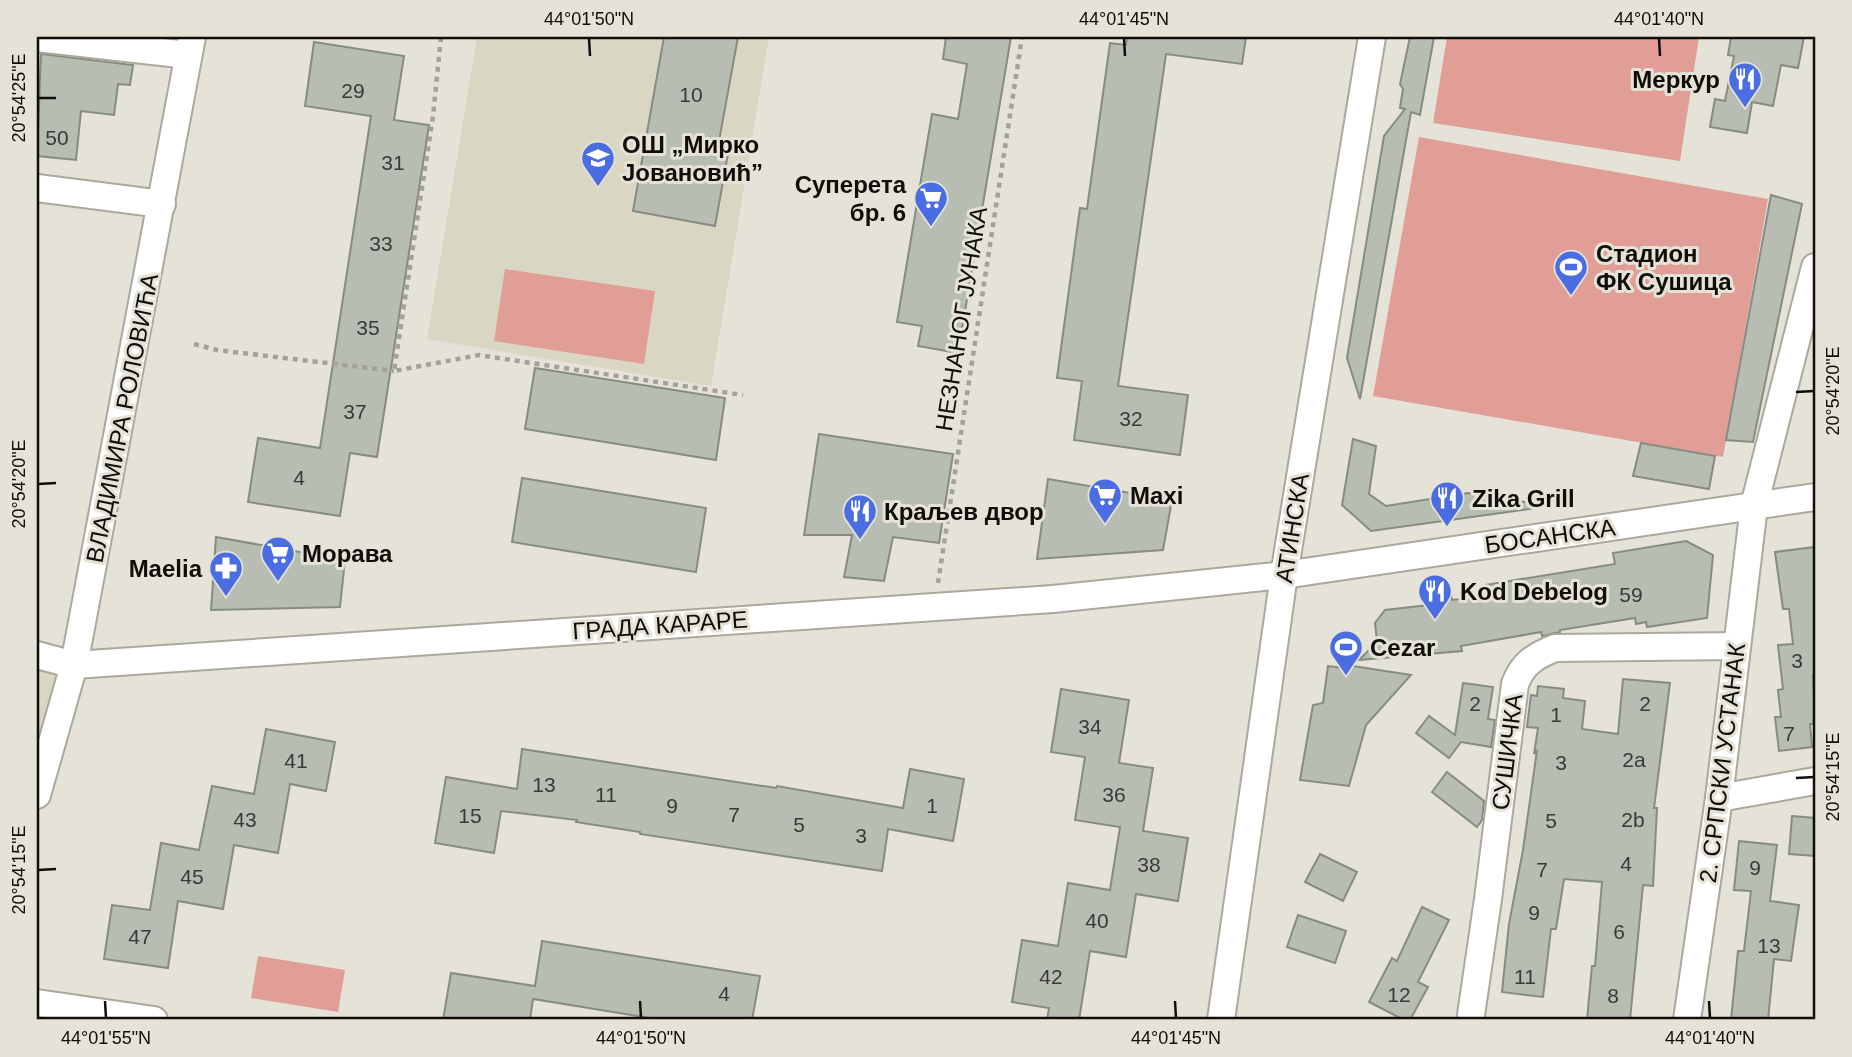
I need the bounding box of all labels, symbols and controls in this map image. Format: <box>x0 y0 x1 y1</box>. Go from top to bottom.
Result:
text: 44°01'50"N <box>544 9 634 29</box>
text: 44°01'45"N <box>1079 9 1169 29</box>
text: 44°01'40"N <box>1614 9 1704 29</box>
text: 20°54'25"E <box>9 53 29 143</box>
restaurant icon: Меркур <box>1726 60 1764 109</box>
place label: Меркур <box>1632 66 1720 93</box>
house number: 29 <box>341 79 365 102</box>
house number: 10 <box>679 83 703 106</box>
house number: 50 <box>45 126 69 149</box>
place label: ОШ „Мирко Јовановић” <box>622 131 763 186</box>
school or university icon: ОШ „Мирко Јовановић” <box>579 139 617 188</box>
house number: 31 <box>381 151 405 174</box>
place label: Суперета бр. 6 <box>795 171 907 226</box>
supermarket icon: Суперета бр. 6 <box>912 179 950 228</box>
street label: НЕЗНАНОГ ЈУНАКА <box>930 205 992 433</box>
house number: 33 <box>369 232 393 255</box>
place label: Стадион ФК Сушица <box>1596 240 1732 295</box>
sports icon: Стадион ФК Сушица <box>1552 248 1590 297</box>
street label: ВЛАДИМИРА РОЛОВИЋА <box>81 271 163 565</box>
house number: 35 <box>356 316 380 339</box>
text: 20°54'20"E <box>1823 346 1843 436</box>
house number: 37 <box>343 400 367 423</box>
house number: 32 <box>1119 407 1143 430</box>
text: 20°54'20"E <box>9 439 29 529</box>
house number: 4 <box>293 466 305 489</box>
street label: АТИНСКА <box>1270 471 1314 585</box>
supermarket icon: Maxi <box>1086 476 1124 525</box>
restaurant icon: Zika Grill <box>1428 479 1466 528</box>
place label: Maxi <box>1130 482 1183 509</box>
place label: Zika Grill <box>1472 485 1575 512</box>
restaurant icon: Краљев двор <box>841 492 879 541</box>
place label: Краљев двор <box>884 498 1044 525</box>
street label: БОСАНСКА <box>1483 513 1617 559</box>
supermarket icon: Морава <box>259 534 297 583</box>
place label: Морава <box>302 540 393 567</box>
pharmacy icon: Maelia <box>207 549 245 598</box>
place label: Maelia <box>129 555 203 582</box>
restaurant icon: Kod Debelog <box>1416 572 1454 621</box>
place label: Kod Debelog <box>1460 578 1608 605</box>
house number: 59 <box>1619 583 1643 606</box>
street label: ГРАДА КАРАРЕ <box>571 605 749 645</box>
sports icon: Cezar <box>1327 628 1365 677</box>
place label: Cezar <box>1370 634 1435 661</box>
street label: 2. СРПСКИ УСТАНАК <box>1694 642 1750 884</box>
house number: 3 <box>1791 649 1803 672</box>
house number: 2 <box>1469 692 1481 715</box>
street label: СУШИЧКА <box>1486 692 1528 812</box>
house number: 2 <box>1639 692 1651 715</box>
house number: 1 <box>1550 703 1562 726</box>
house number: 34 <box>1078 715 1102 738</box>
house number: 7 <box>1783 722 1795 745</box>
text: 20°54'15"E <box>1823 732 1843 822</box>
house number: 2a <box>1622 748 1646 771</box>
house number: 41 <box>284 749 308 772</box>
house number: 3 <box>1555 751 1567 774</box>
house number: 13 <box>532 773 556 796</box>
house number: 11 <box>595 783 617 806</box>
house number: 36 <box>1102 783 1126 806</box>
house number: 9 <box>666 794 678 817</box>
house number: 1 <box>926 794 938 817</box>
house number: 7 <box>728 803 740 826</box>
house number: 15 <box>458 804 482 827</box>
house number: 43 <box>233 808 257 831</box>
house number: 2b <box>1621 808 1645 831</box>
house number: 5 <box>1545 809 1557 832</box>
house number: 5 <box>793 813 805 836</box>
house number: 3 <box>855 824 867 847</box>
text: 20°54'15"E <box>9 825 29 915</box>
house number: 4 <box>1620 852 1632 875</box>
house number: 38 <box>1137 853 1161 876</box>
house number: 9 <box>1749 856 1761 879</box>
house number: 7 <box>1536 858 1548 881</box>
house number: 45 <box>180 865 204 888</box>
house number: 9 <box>1528 901 1540 924</box>
house number: 40 <box>1085 909 1109 932</box>
house number: 6 <box>1613 920 1625 943</box>
house number: 47 <box>128 925 152 948</box>
house number: 13 <box>1757 934 1781 957</box>
house number: 42 <box>1039 965 1063 988</box>
house number: 11 <box>1514 965 1536 988</box>
house number: 4 <box>718 982 730 1005</box>
house number: 12 <box>1387 983 1411 1006</box>
house number: 8 <box>1607 984 1619 1007</box>
text: 44°01'55"N <box>61 1028 151 1048</box>
text: 44°01'50"N <box>596 1028 686 1048</box>
text: 44°01'45"N <box>1131 1028 1221 1048</box>
text: 44°01'40"N <box>1665 1028 1755 1048</box>

